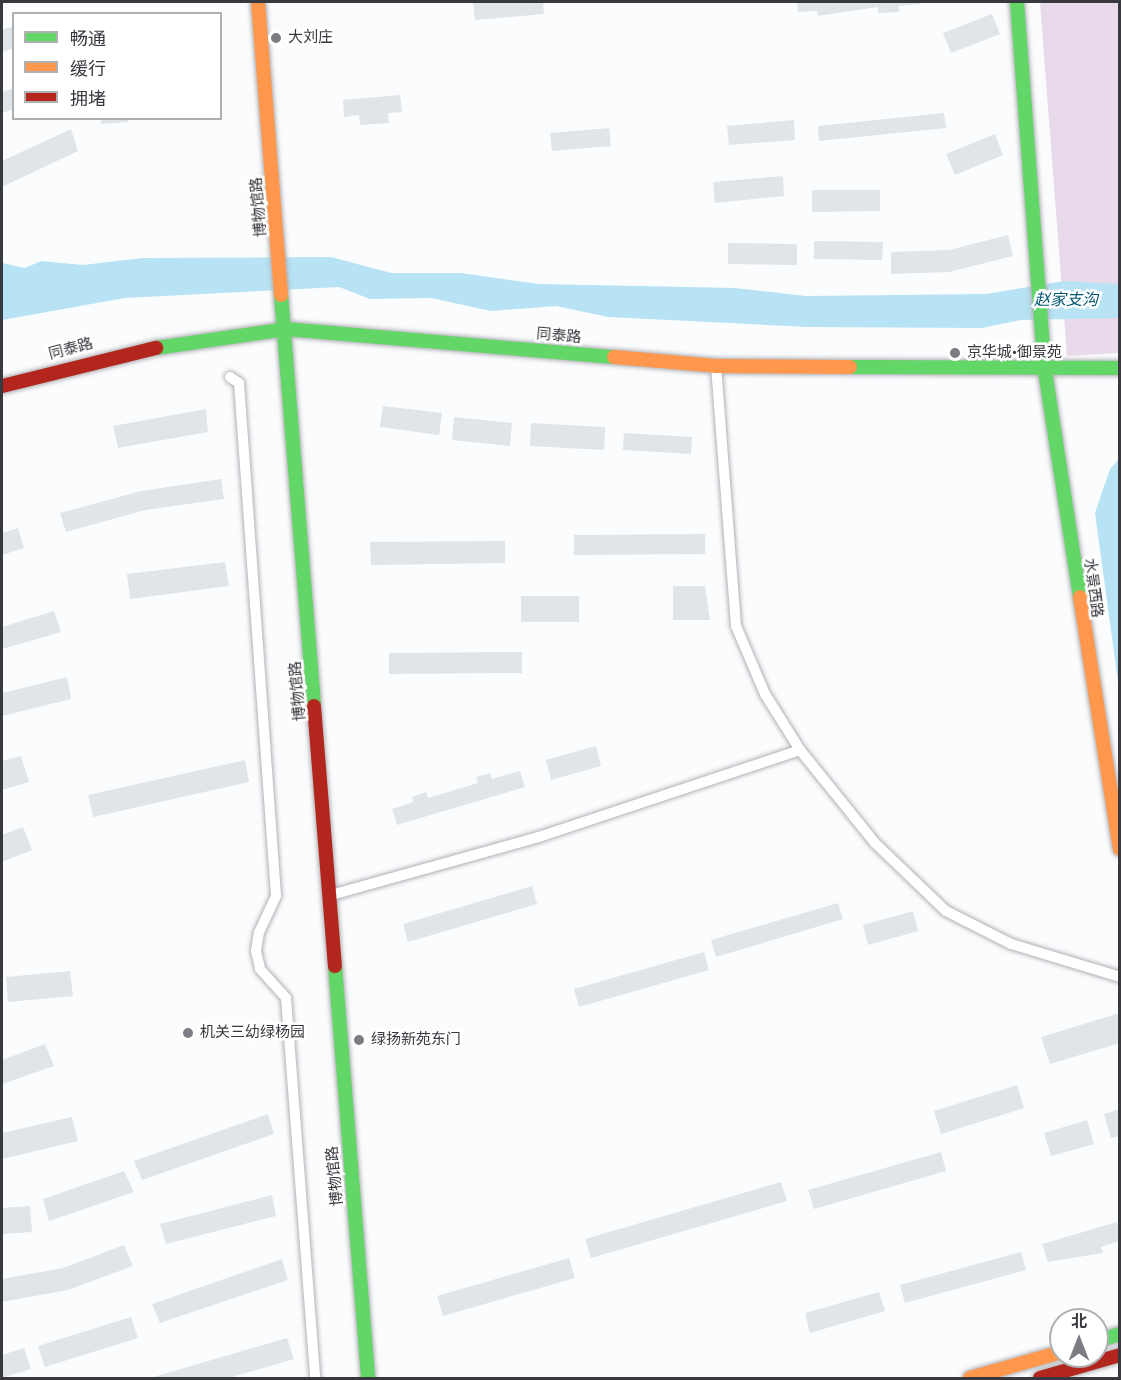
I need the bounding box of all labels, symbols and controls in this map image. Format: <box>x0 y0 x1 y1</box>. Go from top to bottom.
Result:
legend <box>12 12 222 120</box>
text: 畅通 <box>70 28 106 50</box>
place label: 大刘庄 <box>288 29 333 47</box>
marker: 大刘庄 <box>269 31 283 45</box>
text: 缓行 <box>70 58 106 80</box>
text: 拥堵 <box>70 88 106 110</box>
street label: 博物馆路 <box>247 176 271 238</box>
water label: 赵家支沟 <box>1034 290 1098 310</box>
street label: 同泰路 <box>536 325 582 347</box>
street label: 同泰路 <box>47 334 95 364</box>
place label: 京华城·御景苑 <box>967 344 1062 362</box>
marker: 京华城·御景苑 <box>948 346 962 360</box>
street label: 水景西路 <box>1080 557 1106 619</box>
street label: 博物馆路 <box>286 660 310 722</box>
place label: 机关三幼绿杨园 <box>200 1024 305 1042</box>
marker: 机关三幼绿杨园 <box>181 1026 195 1040</box>
place label: 绿扬新苑东门 <box>371 1031 461 1049</box>
marker: 绿扬新苑东门 <box>352 1033 366 1047</box>
street label: 博物馆路 <box>323 1145 347 1207</box>
north arrow <box>1049 1308 1109 1368</box>
text: 北 <box>1071 1312 1087 1331</box>

